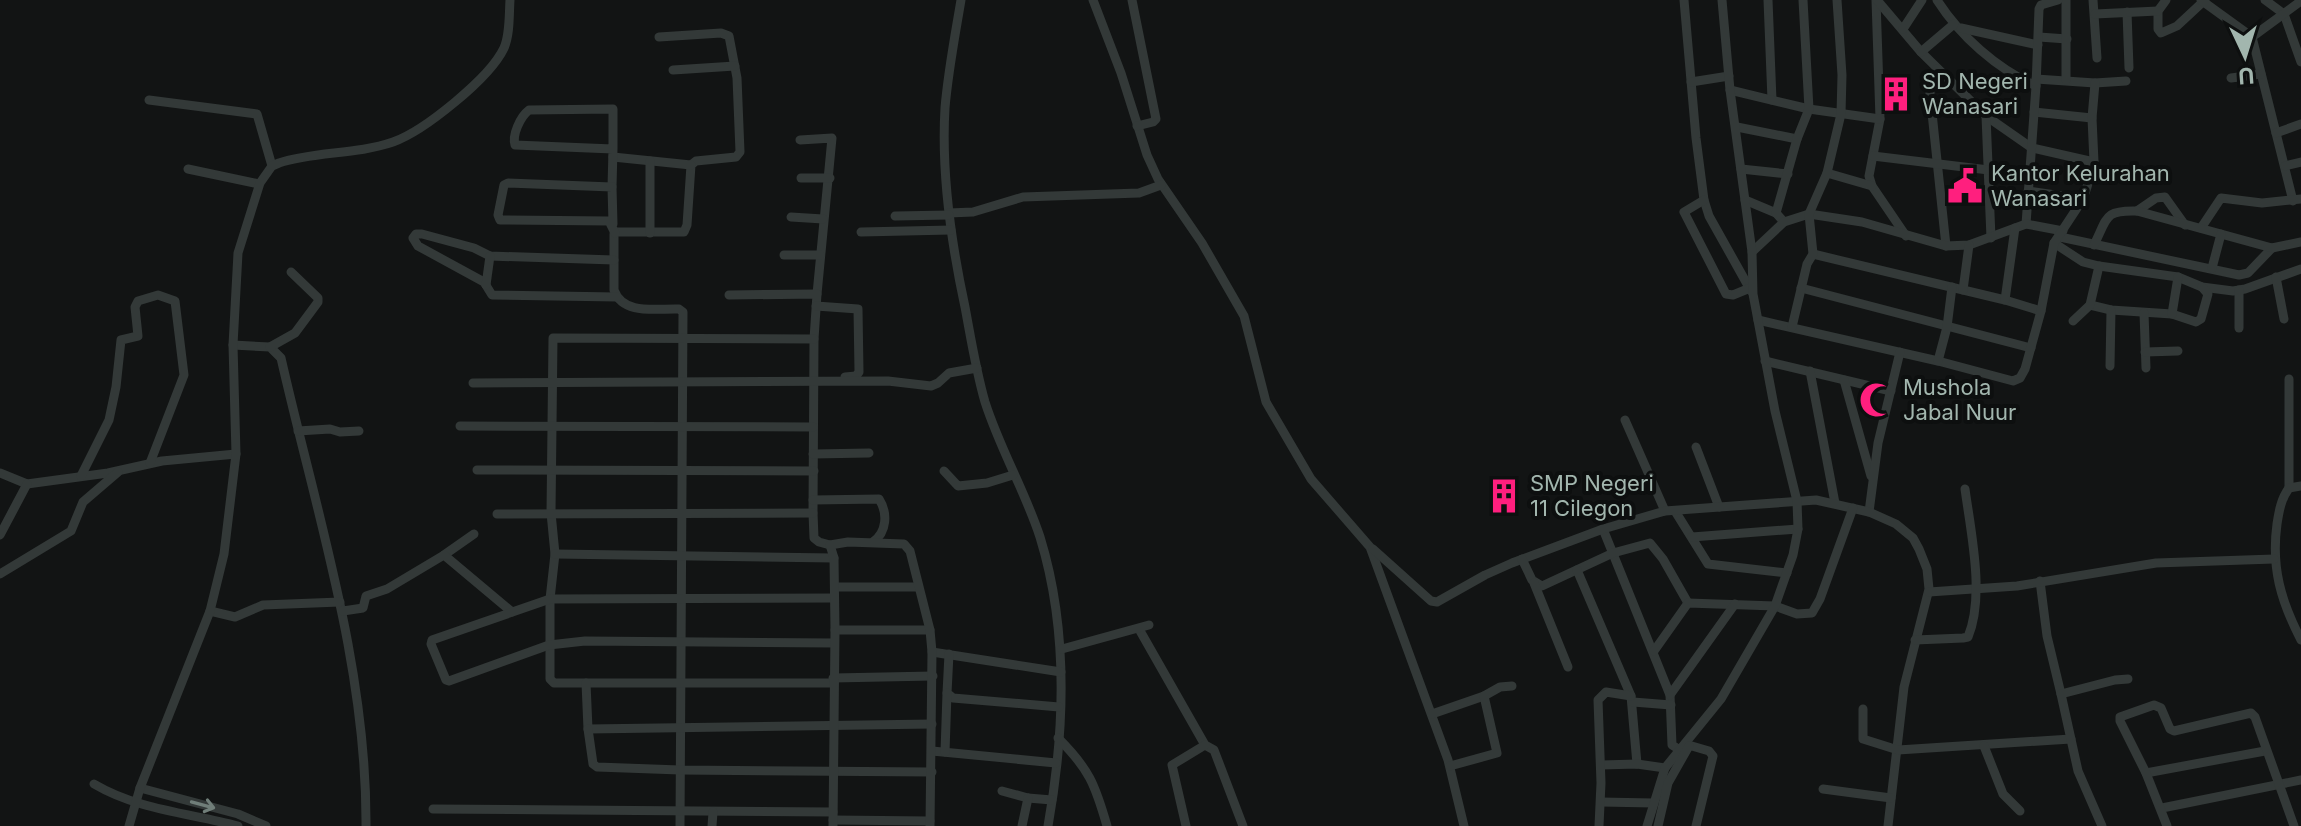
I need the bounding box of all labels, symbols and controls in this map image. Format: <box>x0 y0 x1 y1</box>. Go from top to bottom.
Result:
north arrow <box>2205 16 2285 96</box>
text: U <box>2237 62 2255 89</box>
place label: SD Negeri Wanasari <box>1922 68 2028 119</box>
building icon: SD Negeri Wanasari <box>1877 75 1915 113</box>
place label: Kantor Kelurahan Wanasari <box>1991 160 2170 211</box>
public building icon: Kantor Kelurahan Wanasari <box>1946 167 1984 205</box>
place label: Mushola Jabal Nuur <box>1903 374 2016 425</box>
mosque icon: Mushola Jabal Nuur <box>1858 381 1896 419</box>
place label: SMP Negeri 11 Cilegon <box>1530 470 1654 521</box>
building icon: SMP Negeri 11 Cilegon <box>1485 477 1523 515</box>
one-way arrow <box>190 798 216 813</box>

